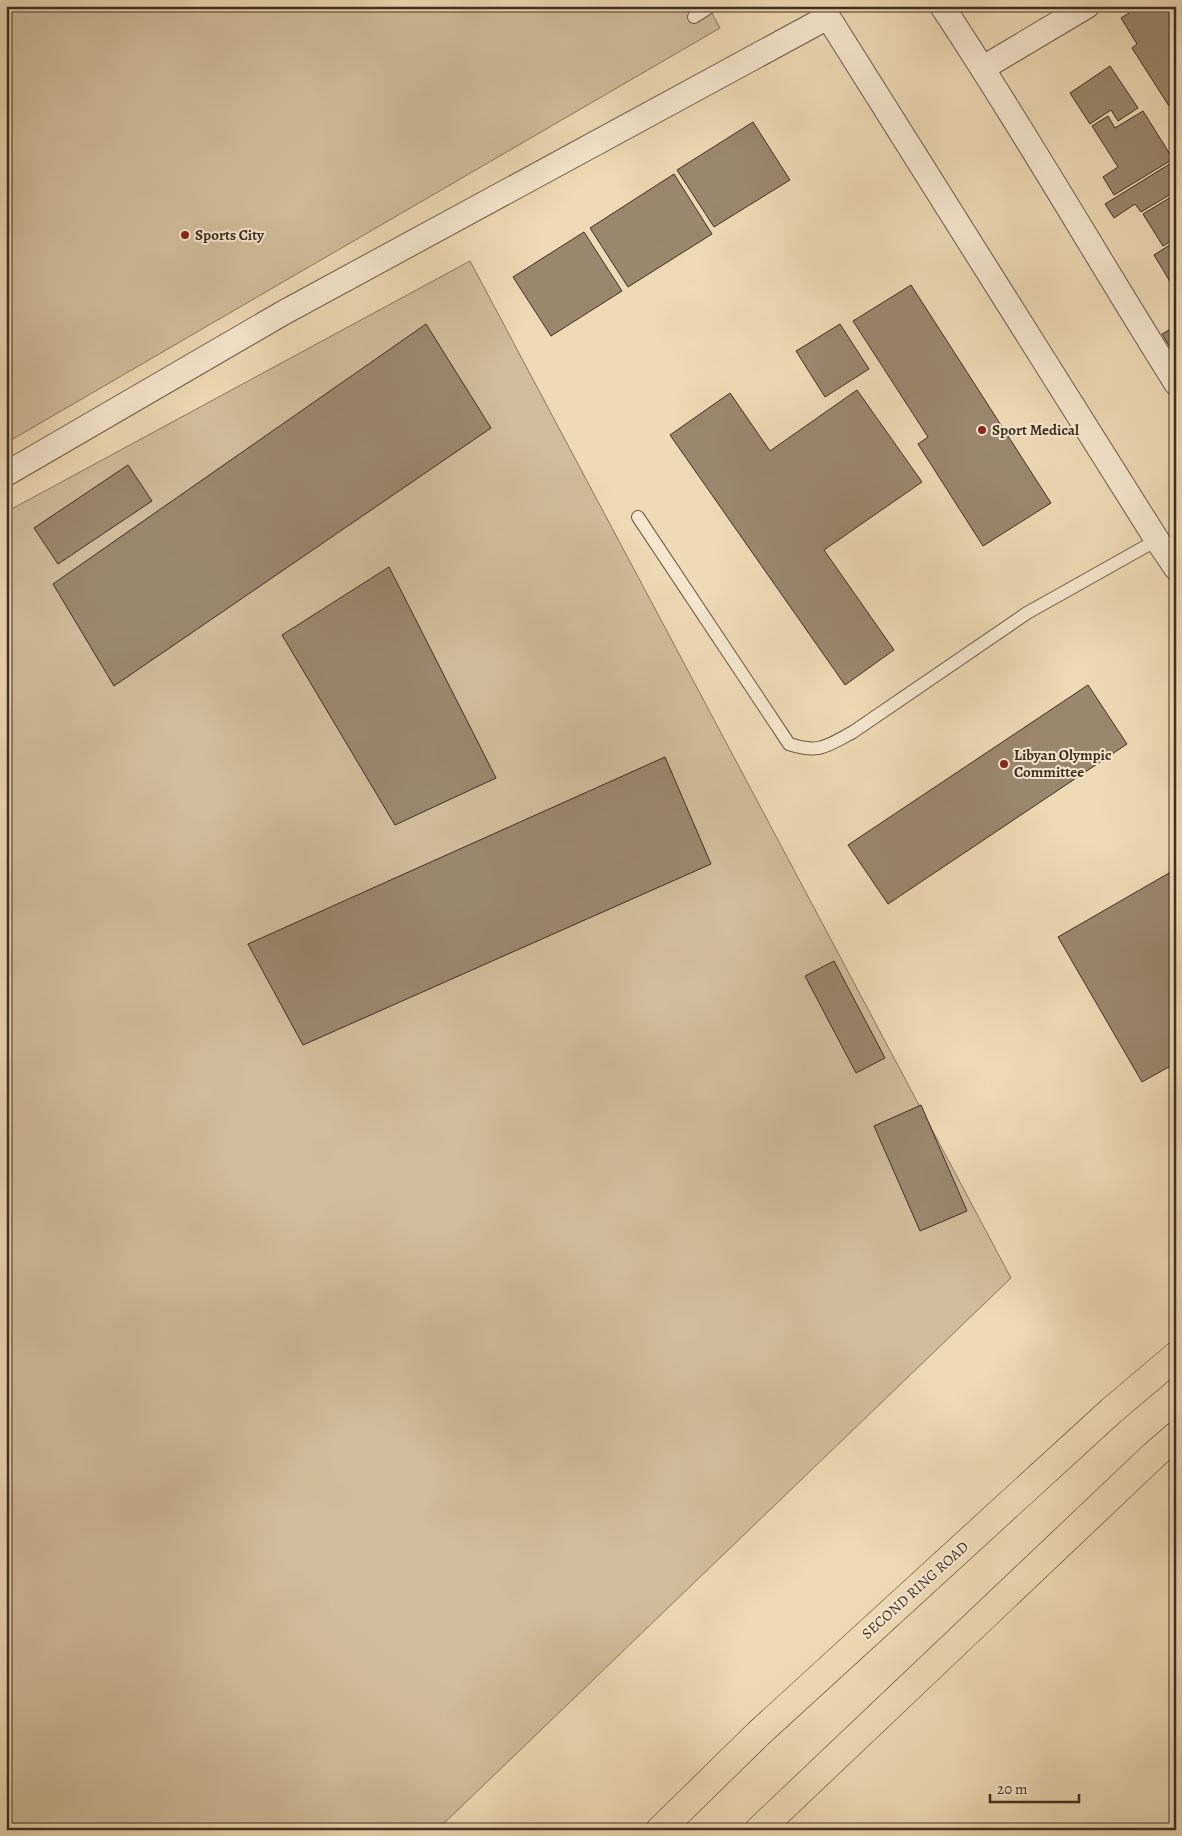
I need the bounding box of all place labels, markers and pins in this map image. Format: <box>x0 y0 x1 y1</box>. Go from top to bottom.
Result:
place label: Sports City <box>195 225 265 245</box>
marker: Sports City <box>179 229 191 241</box>
place label: Sport Medical <box>992 420 1079 440</box>
marker: Sport Medical <box>976 424 988 436</box>
place label: Libyan Olympic Committee <box>1014 745 1111 782</box>
marker: Libyan Olympic Committee <box>998 758 1010 770</box>

